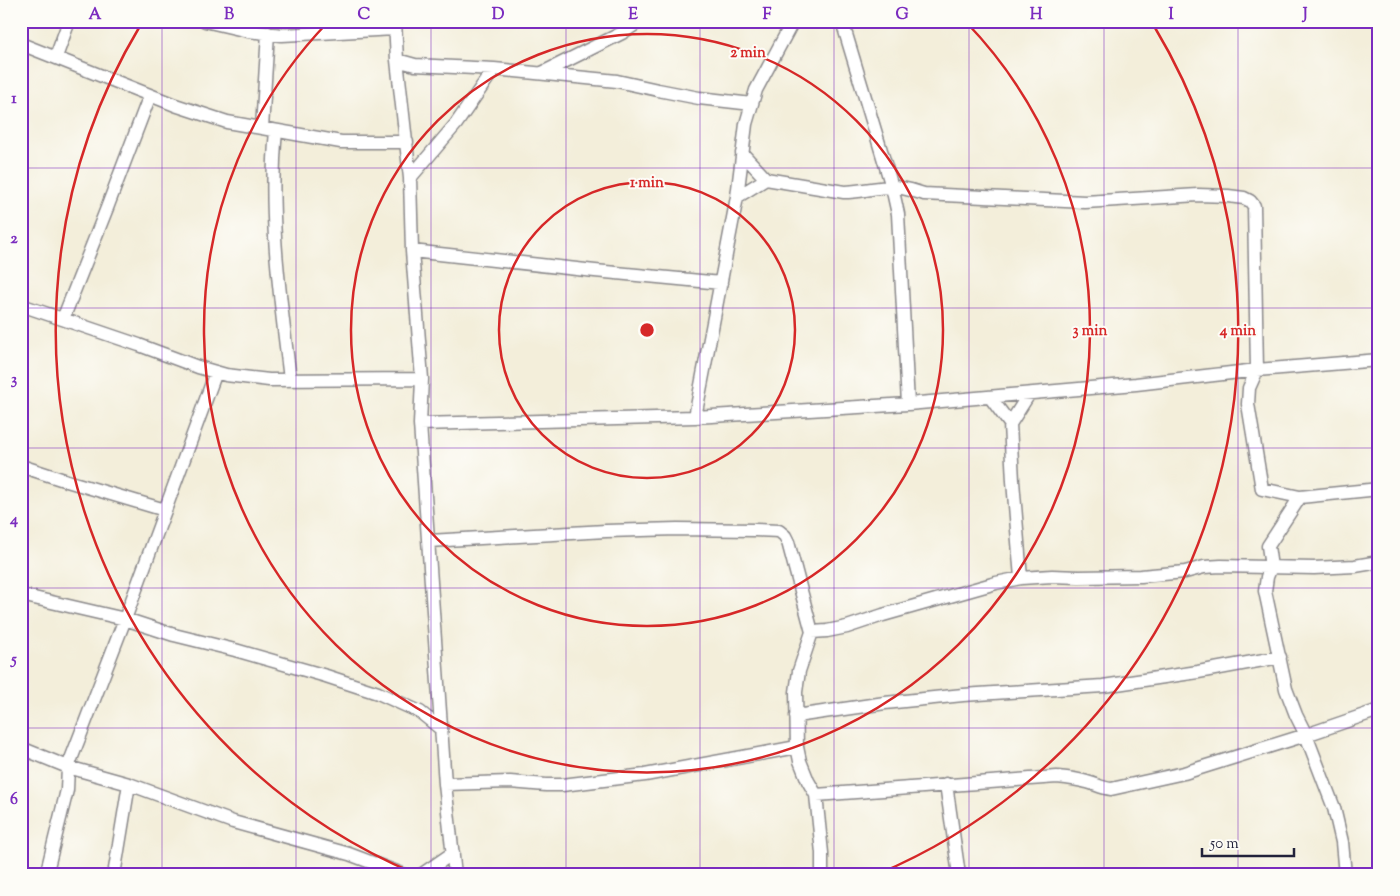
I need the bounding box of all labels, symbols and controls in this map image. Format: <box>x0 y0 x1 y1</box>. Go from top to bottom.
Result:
text: A <box>89 4 102 27</box>
text: B <box>224 4 234 27</box>
text: C <box>358 4 371 27</box>
text: D <box>492 4 505 27</box>
text: E <box>628 4 638 27</box>
text: F <box>763 4 772 27</box>
text: G <box>895 4 909 27</box>
text: H <box>1030 4 1043 27</box>
text: I <box>1168 4 1174 27</box>
text: J <box>1301 4 1308 27</box>
text: 2 min <box>730 43 766 64</box>
text: 1 <box>11 88 17 111</box>
text: 1 min <box>630 173 664 194</box>
text: 2 <box>10 228 18 251</box>
centre of rings <box>638 321 656 339</box>
text: 3 min <box>1073 321 1108 342</box>
text: 4 min <box>1219 321 1256 342</box>
text: 3 <box>11 369 18 392</box>
text: 4 <box>9 509 18 532</box>
text: 5 <box>9 649 17 672</box>
text: 6 <box>10 789 18 812</box>
scale bar <box>1202 826 1295 858</box>
text: 50 m <box>1209 834 1239 855</box>

